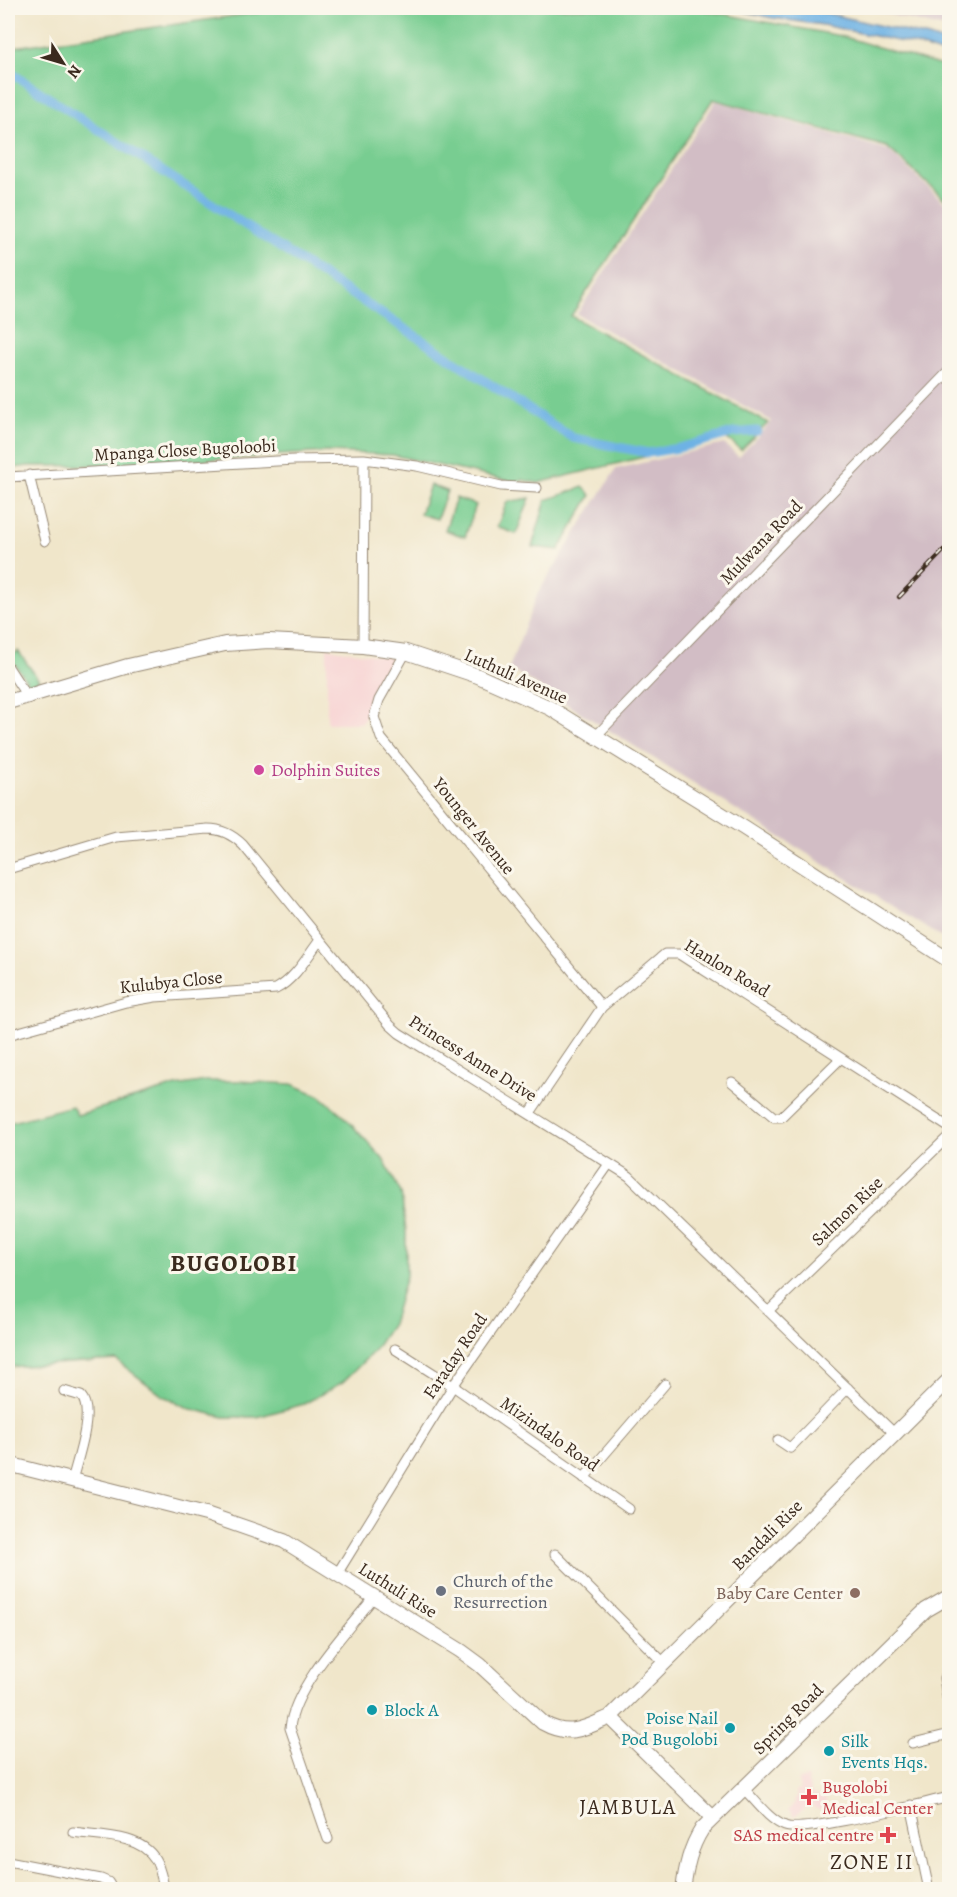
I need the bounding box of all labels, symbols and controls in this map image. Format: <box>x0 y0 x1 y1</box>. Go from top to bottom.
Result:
north arrow <box>33 33 93 93</box>
text: N <box>62 60 86 83</box>
street label: Mpanga Close Bugoloobi <box>93 433 277 467</box>
street label: Mulwana Road <box>714 494 808 590</box>
street label: Luthuli Avenue <box>461 643 571 709</box>
place label: Dolphin Suites <box>271 758 380 782</box>
marker: Dolphin Suites <box>252 763 266 777</box>
street label: Younger Avenue <box>427 772 521 880</box>
street label: Hanlon Road <box>680 933 774 1003</box>
street label: Kulubya Close <box>118 965 224 999</box>
street label: Princess Anne Drive <box>404 1009 542 1107</box>
street label: Salmon Rise <box>806 1171 888 1251</box>
district label: BUGOLOBI <box>170 1247 298 1279</box>
street label: Faraday Road <box>417 1308 493 1404</box>
street label: Mizindalo Road <box>496 1391 605 1477</box>
street label: Bandali Rise <box>726 1494 808 1576</box>
street label: Luthuli Rise <box>354 1556 442 1624</box>
place label: Church of the Resurrection <box>453 1569 553 1614</box>
place label: Baby Care Center <box>716 1581 843 1605</box>
marker: Church of the Resurrection <box>434 1584 448 1598</box>
marker: Baby Care Center <box>848 1586 862 1600</box>
street label: Spring Road <box>747 1678 829 1760</box>
place label: Block A <box>384 1698 439 1722</box>
marker: Block A <box>365 1703 379 1717</box>
place label: Poise Nail Pod Bugolobi <box>621 1706 719 1751</box>
marker: Poise Nail Pod Bugolobi <box>723 1721 737 1735</box>
place label: Silk Events Hqs. <box>841 1729 928 1774</box>
marker: Silk Events Hqs. <box>822 1744 836 1758</box>
place label: Bugolobi Medical Center <box>822 1775 933 1820</box>
marker: Bugolobi Medical Center <box>800 1788 818 1806</box>
district label: JAMBULA <box>579 1793 677 1821</box>
place label: SAS medical centre <box>733 1823 874 1847</box>
marker: SAS medical centre <box>879 1826 897 1844</box>
district label: ZONE II <box>830 1848 914 1876</box>

